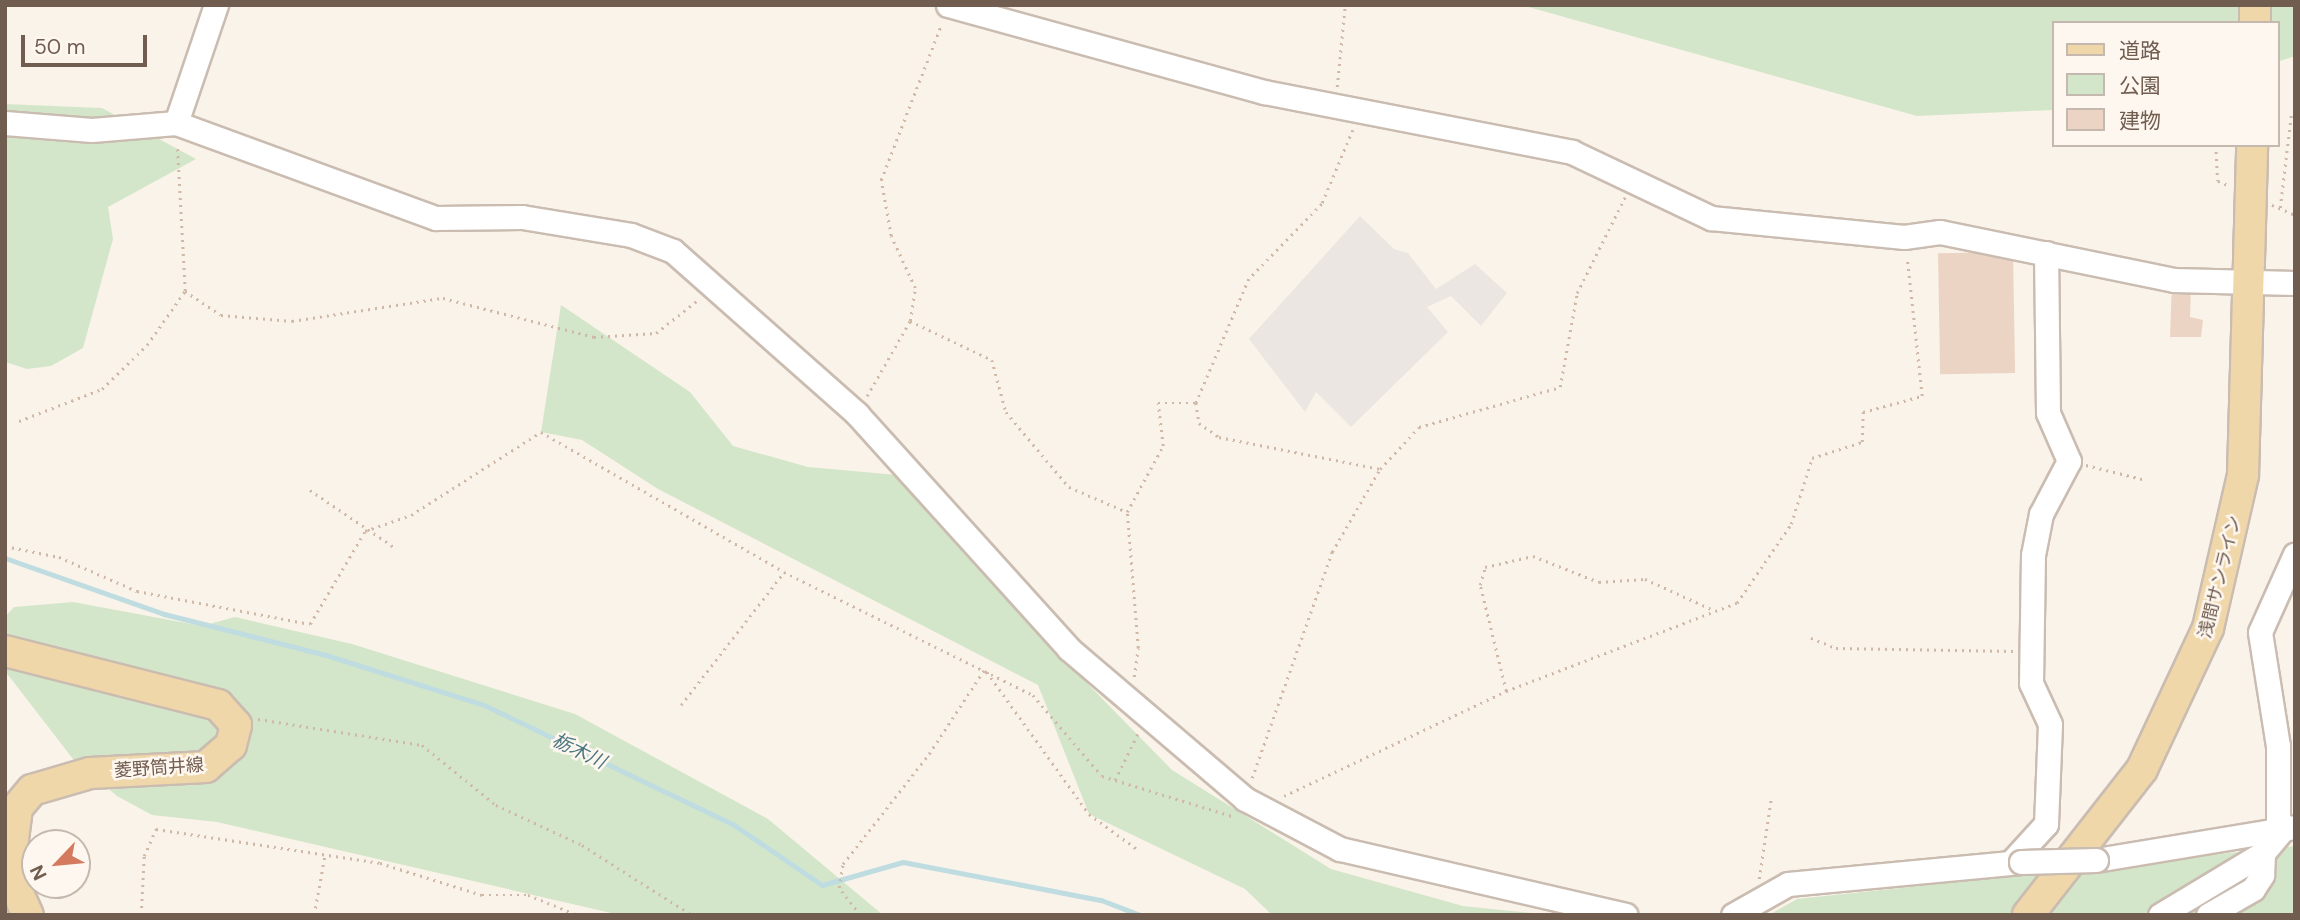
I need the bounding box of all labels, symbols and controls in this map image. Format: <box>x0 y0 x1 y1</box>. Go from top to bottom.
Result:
scale bar <box>24 21 150 65</box>
legend <box>2052 21 2279 147</box>
text: 50 m <box>34 33 85 61</box>
text: 道路 <box>2119 37 2161 65</box>
text: 公園 <box>2119 72 2161 100</box>
text: 建物 <box>2119 107 2161 135</box>
street label: 浅間サンライン <box>2194 513 2246 641</box>
water label: 栃木川 <box>548 728 610 774</box>
street label: 菱野筒井線 <box>113 754 205 782</box>
north arrow <box>21 829 91 899</box>
text: N <box>24 861 53 884</box>

